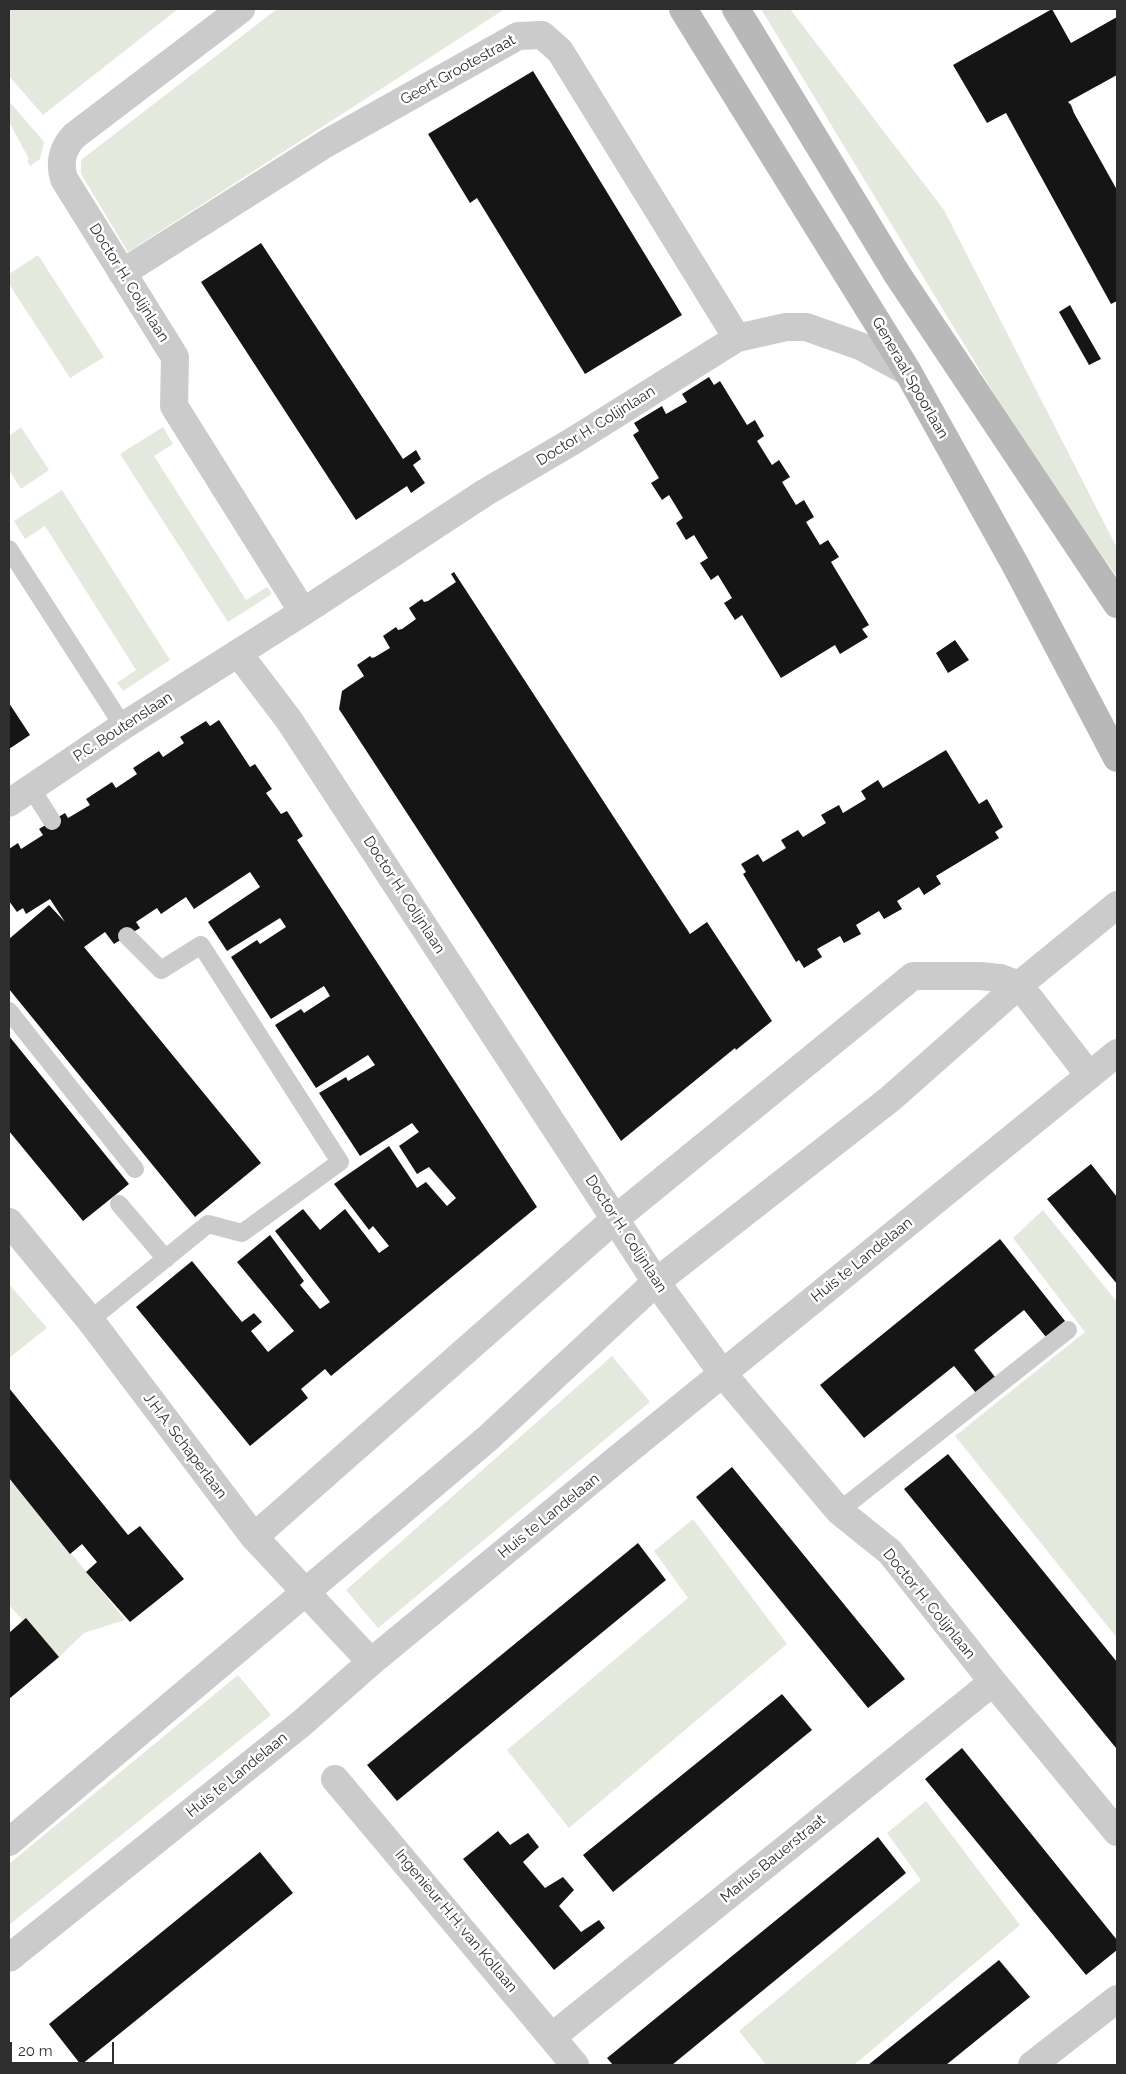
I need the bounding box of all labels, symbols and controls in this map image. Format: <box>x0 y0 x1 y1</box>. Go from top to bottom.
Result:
street label: Geert Grootestraat <box>397 31 519 109</box>
street label: Doctor H. Colijnlaan <box>85 220 173 346</box>
street label: Generaal Spoorlaan <box>868 314 952 442</box>
street label: Doctor H. Colijnlaan <box>533 382 659 470</box>
street label: P.C. Boutenslaan <box>70 688 176 766</box>
street label: Doctor H. Colijnlaan <box>359 833 449 957</box>
street label: Doctor H. Colijnlaan <box>581 1172 671 1296</box>
street label: Huis te Landelaan <box>808 1214 916 1306</box>
street label: J.H.A. Schaperlaan <box>139 1390 231 1502</box>
street label: Huis te Landelaan <box>495 1470 603 1562</box>
street label: Doctor H. Colijnlaan <box>879 1545 979 1663</box>
street label: Huis te Landelaan <box>183 1729 291 1821</box>
street label: Marius Bauerstraat <box>717 1811 829 1907</box>
street label: Ingenieur H.H. van Kollaan <box>391 1846 521 1996</box>
scale bar <box>12 2032 116 2064</box>
text: 20 m <box>18 2042 53 2060</box>

